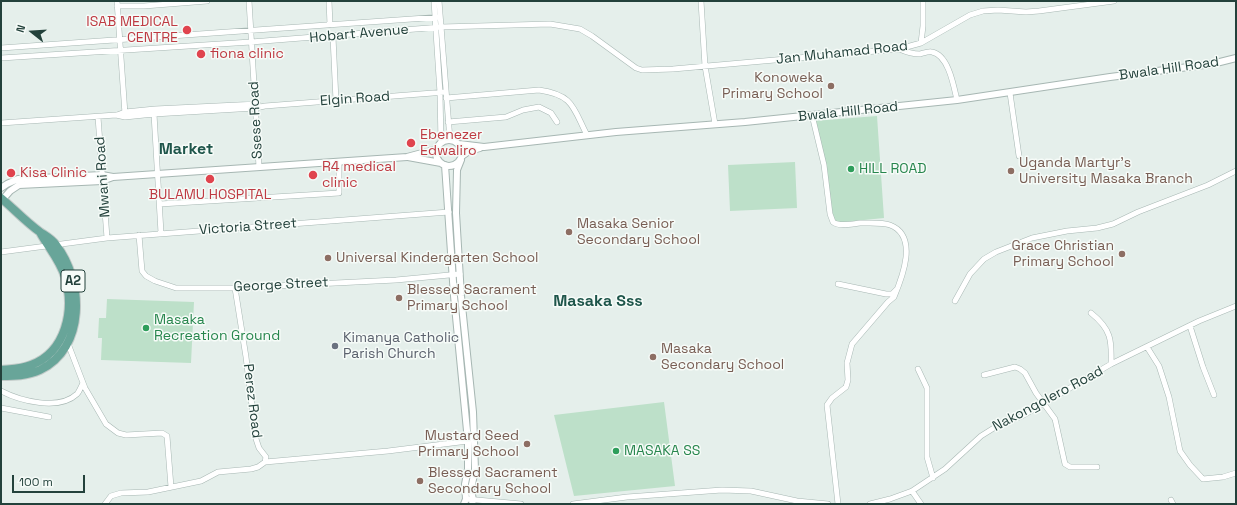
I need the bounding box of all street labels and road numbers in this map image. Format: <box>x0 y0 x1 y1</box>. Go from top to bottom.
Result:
street label: Hobart Avenue <box>309 21 409 47</box>
street label: Jan Muhamad Road <box>775 38 909 68</box>
street label: Bwala Hill Road <box>1118 54 1220 84</box>
street label: Ssese Road <box>246 81 266 159</box>
street label: Elgin Road <box>319 88 391 110</box>
street label: Bwala Hill Road <box>797 98 899 126</box>
street label: Mwani Road <box>92 136 114 218</box>
street label: Victoria Street <box>198 215 298 239</box>
road number: A2 <box>61 270 85 292</box>
street label: George Street <box>233 274 329 296</box>
street label: Perez Road <box>239 363 265 439</box>
street label: Nakongolero Road <box>990 363 1106 435</box>

